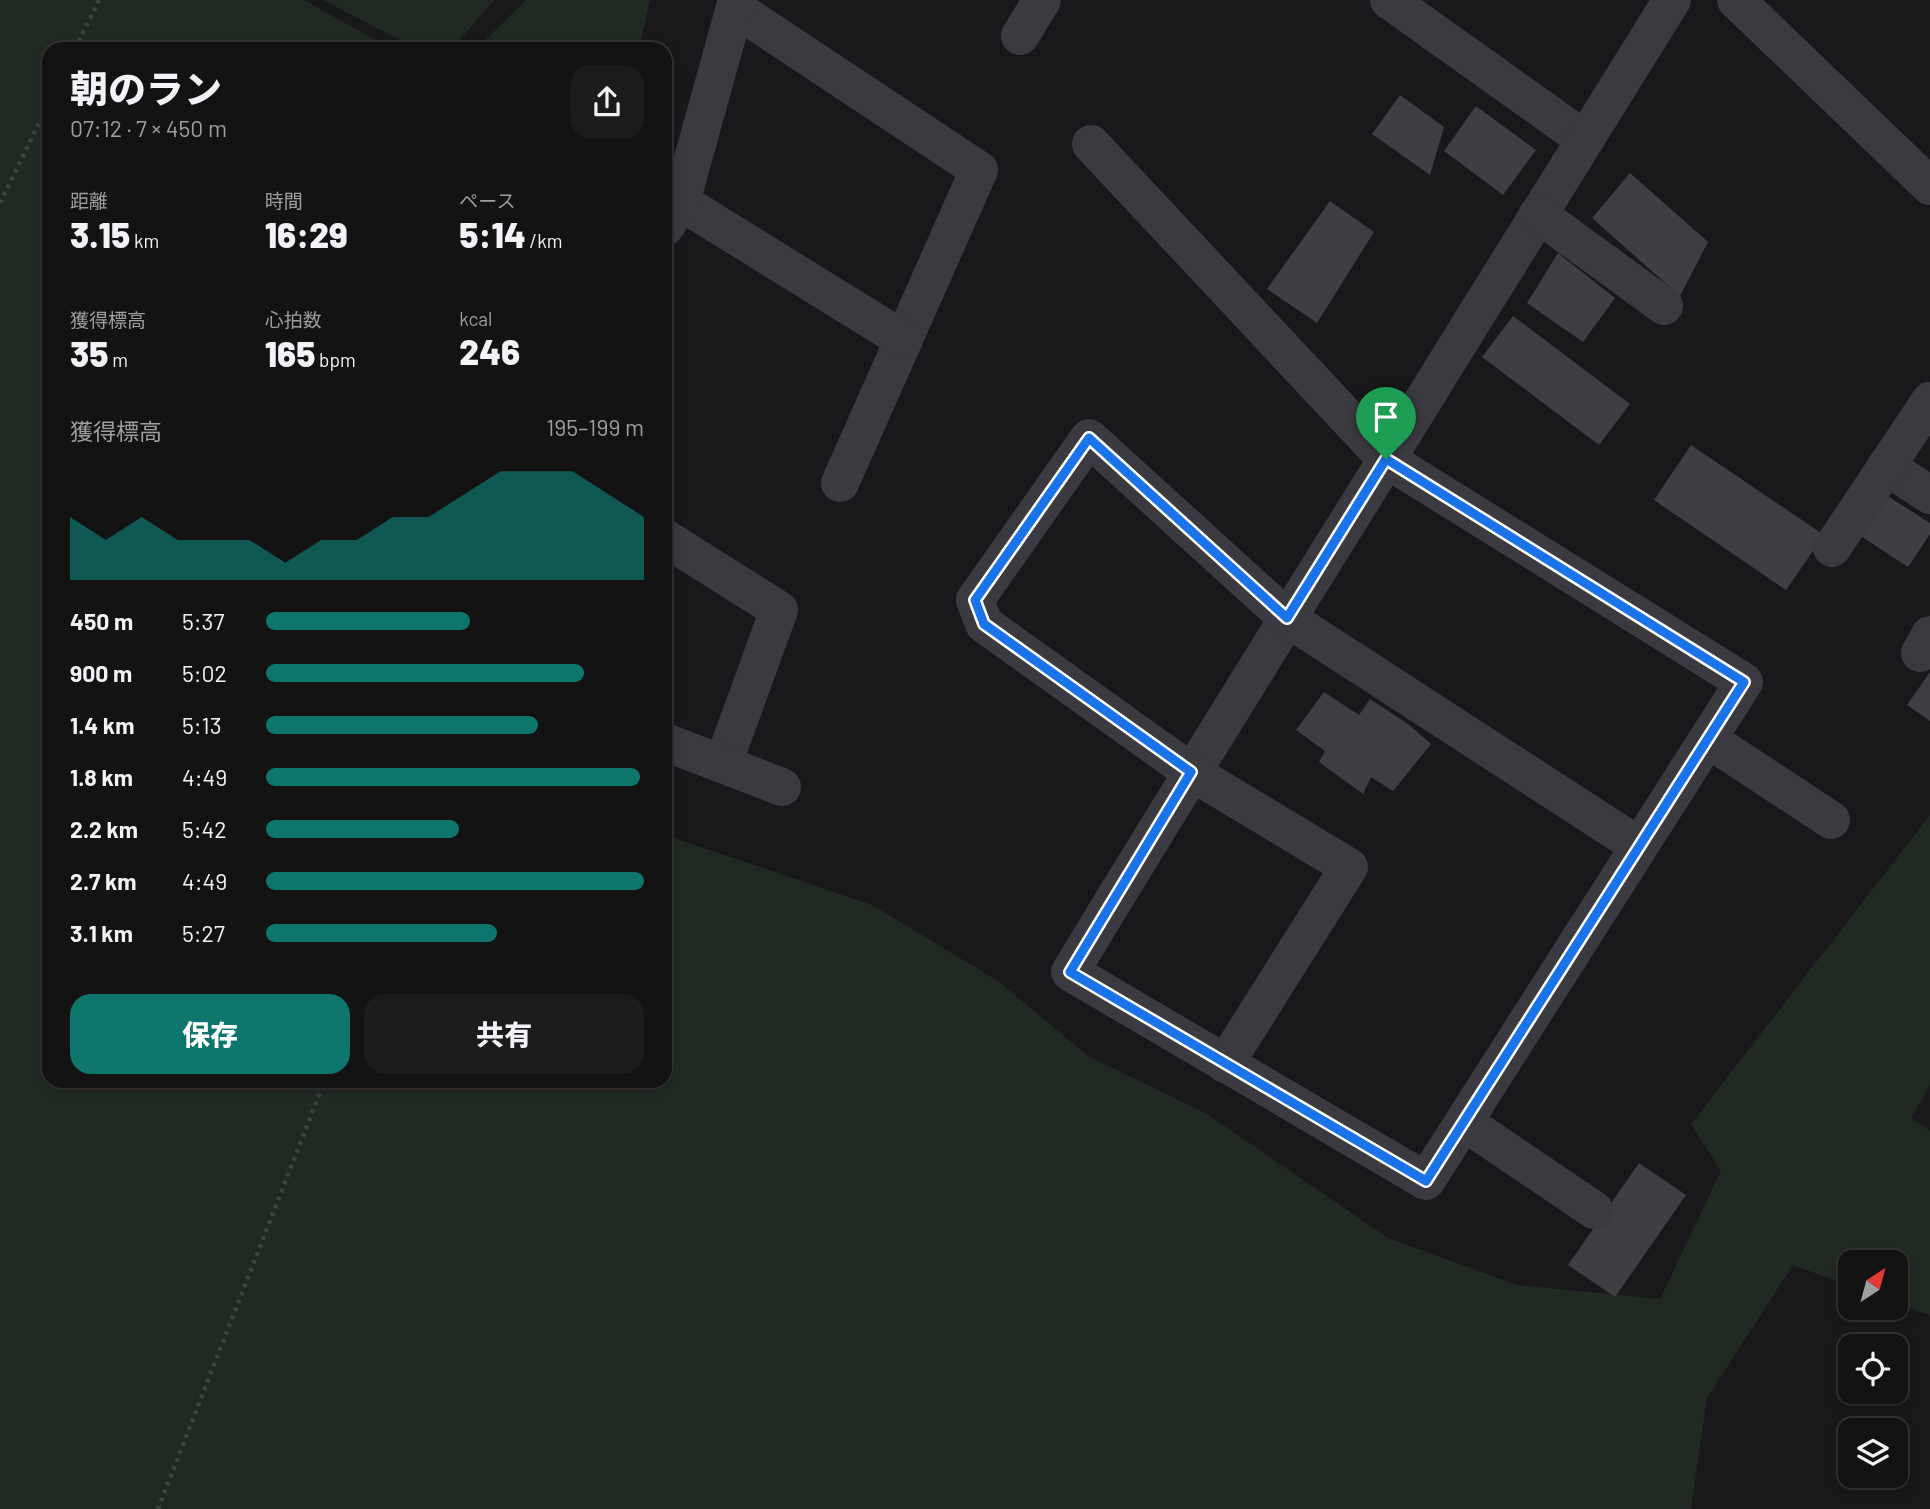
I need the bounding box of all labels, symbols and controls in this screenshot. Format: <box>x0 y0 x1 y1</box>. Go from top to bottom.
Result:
text: 朝のラン <box>70 65 222 111</box>
button: share <box>570 65 644 139</box>
text: 07:12 · 7 × 450 m <box>70 114 227 142</box>
text: 距離 <box>70 189 108 212</box>
text: 時間 <box>265 189 303 212</box>
text: ペース <box>459 189 515 212</box>
text: 3.15 <box>70 213 130 255</box>
text: 16:29 <box>265 213 348 255</box>
text: 5:14 <box>459 213 526 255</box>
text: km <box>130 229 159 252</box>
text: /km <box>526 229 562 252</box>
text: kcal <box>459 307 492 330</box>
text: 獲得標高 <box>70 308 146 331</box>
text: 心拍数 <box>265 308 322 331</box>
text: 246 <box>459 330 520 372</box>
text: 35 <box>70 332 108 374</box>
text: 165 <box>265 332 315 374</box>
text: m <box>108 348 128 371</box>
text: bpm <box>315 348 356 371</box>
pin <box>1356 387 1416 459</box>
icon: arrive <box>1367 398 1405 436</box>
text: 195–199 m <box>546 413 644 441</box>
text: 獲得標高 <box>70 417 162 445</box>
text: 450 m <box>70 607 133 635</box>
text: 5:37 <box>182 607 224 635</box>
text: 900 m <box>70 659 132 687</box>
text: 5:02 <box>182 659 227 687</box>
text: 1.4 km <box>70 711 134 739</box>
text: 5:13 <box>182 711 222 739</box>
text: 1.8 km <box>70 763 133 791</box>
text: 4:49 <box>182 763 227 791</box>
text: 2.2 km <box>70 815 138 843</box>
text: 5:42 <box>182 815 227 843</box>
text: 2.7 km <box>70 867 137 895</box>
text: 4:49 <box>182 867 227 895</box>
text: 3.1 km <box>70 919 133 947</box>
text: 5:27 <box>182 919 225 947</box>
button: 保存 <box>70 994 350 1074</box>
button: 共有 <box>364 994 644 1074</box>
north arrow <box>1838 1250 1908 1320</box>
map controls <box>1838 1250 1908 1488</box>
button: locate <box>1838 1334 1908 1404</box>
button: layers <box>1838 1418 1908 1488</box>

